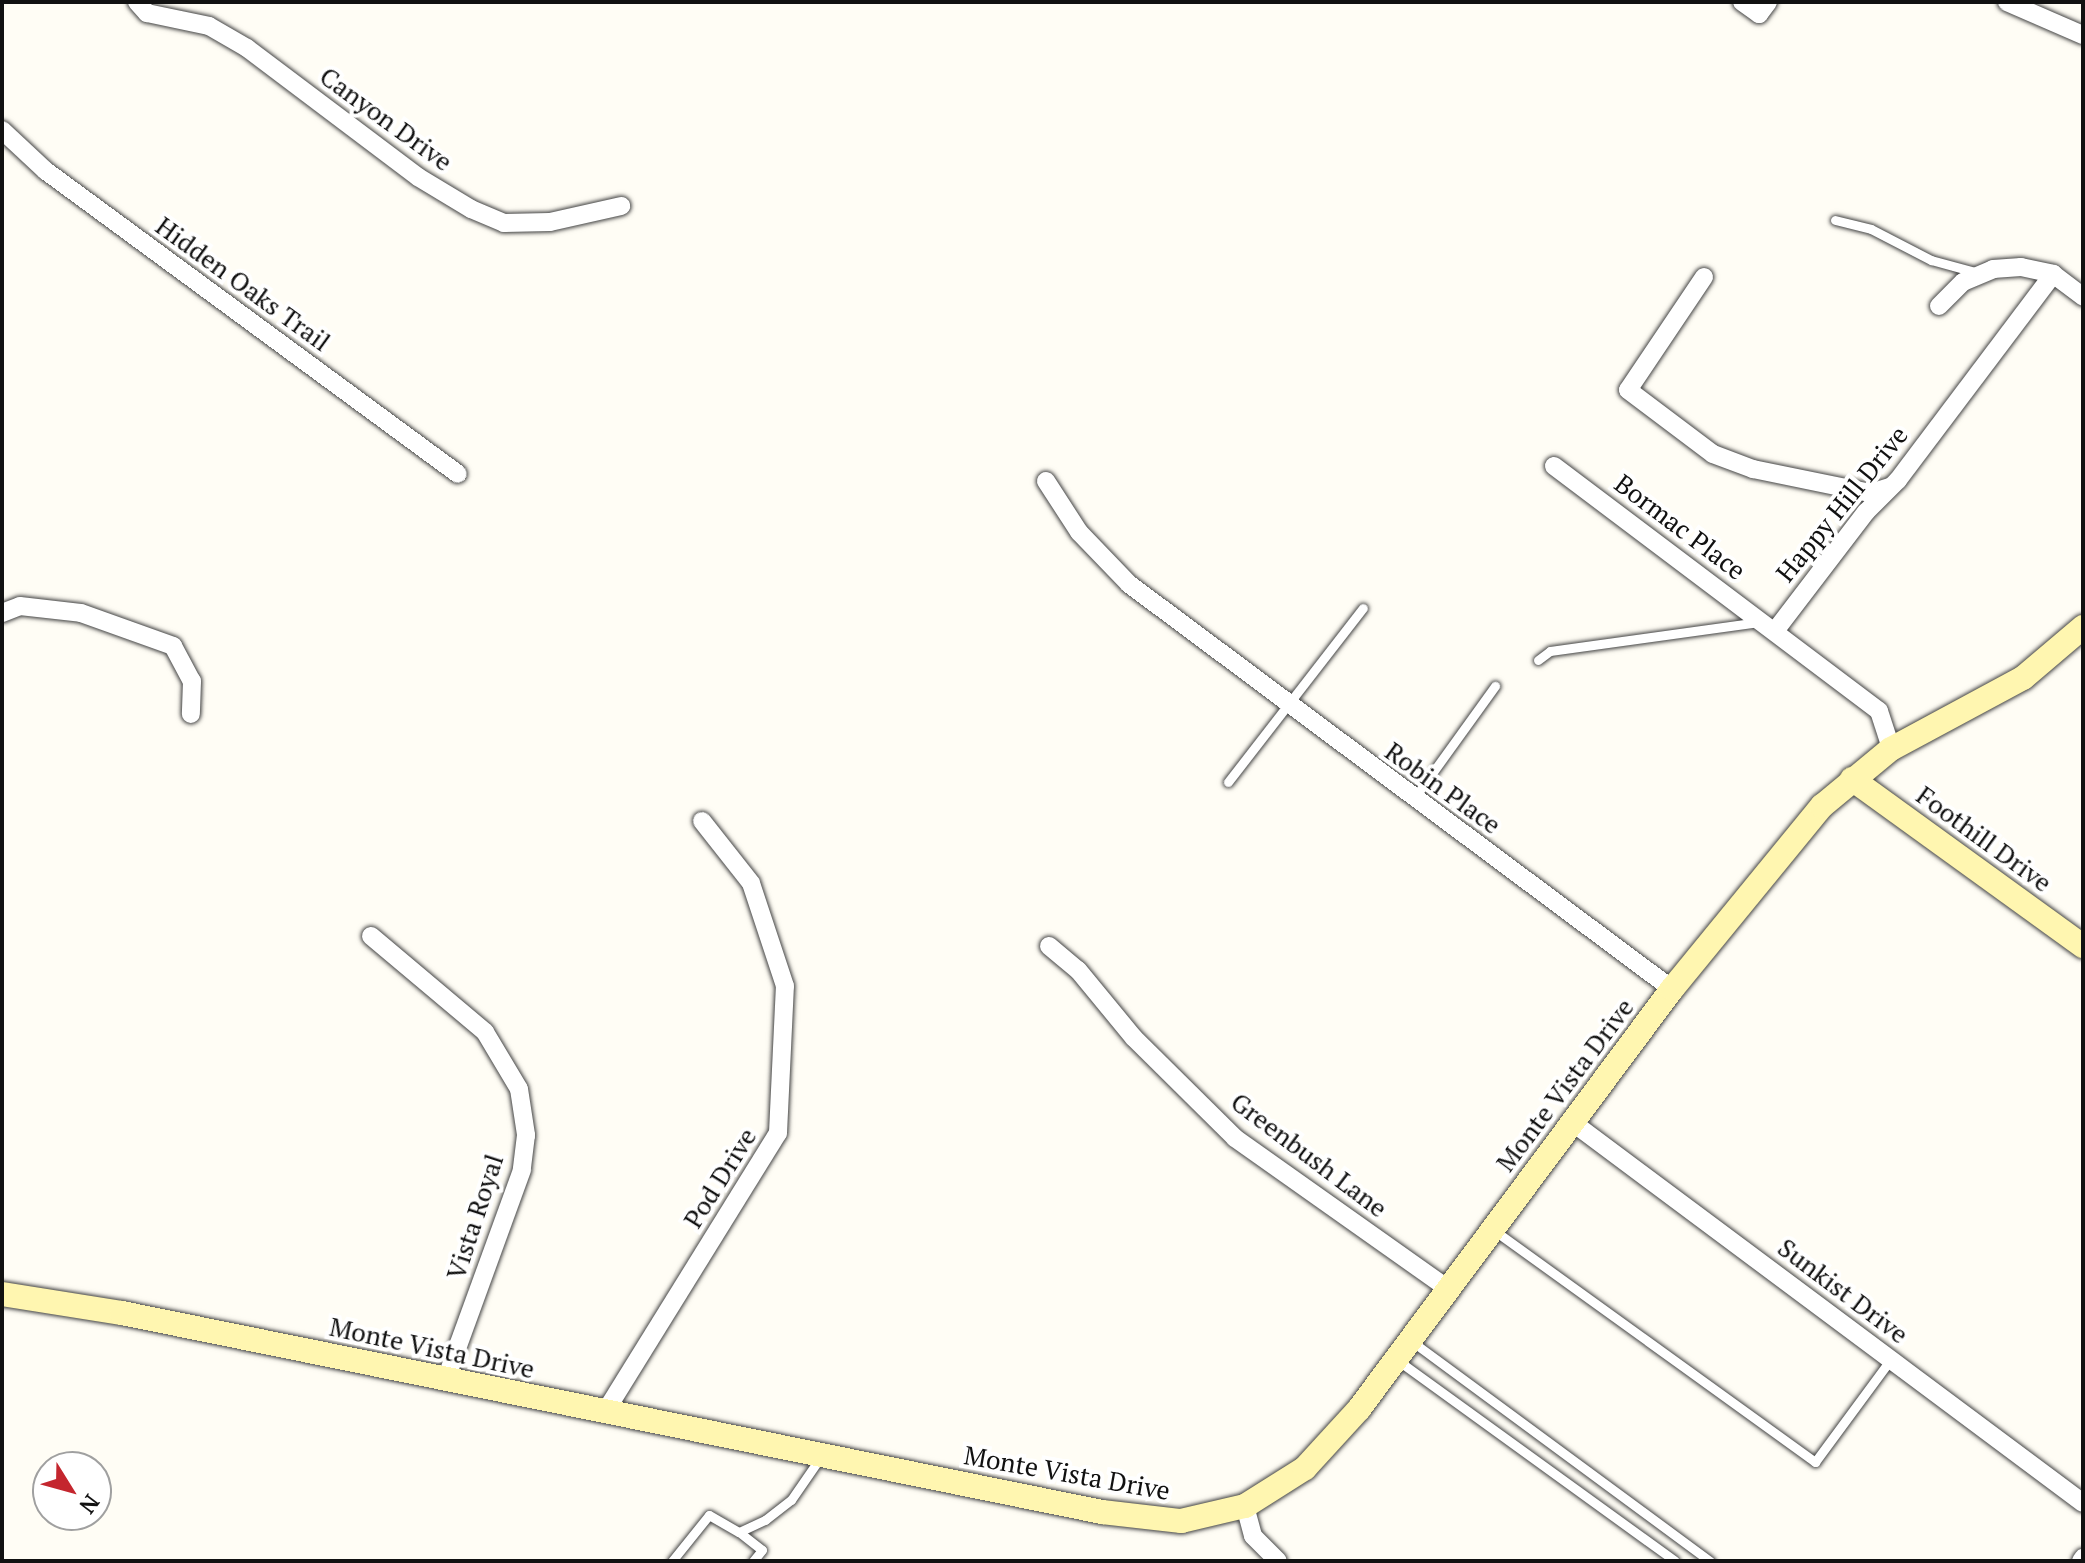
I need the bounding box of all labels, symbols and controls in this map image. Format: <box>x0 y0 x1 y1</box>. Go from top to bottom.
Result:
street label: Canyon Drive <box>314 60 458 178</box>
street label: Hidden Oaks Trail <box>150 210 336 358</box>
street label: Happy Hill Drive <box>1770 420 1914 588</box>
street label: Bormac Place <box>1609 468 1751 586</box>
street label: Robin Place <box>1379 736 1507 840</box>
street label: Foothill Drive <box>1910 780 2058 898</box>
street label: Monte Vista Drive <box>1490 992 1640 1178</box>
street label: Greenbush Lane <box>1225 1086 1393 1224</box>
street label: Pod Drive <box>677 1122 763 1234</box>
street label: Vista Royal <box>440 1150 510 1284</box>
street label: Sunkist Drive <box>1772 1232 1914 1350</box>
street label: Monte Vista Drive <box>326 1311 538 1385</box>
street label: Monte Vista Drive <box>961 1439 1173 1507</box>
north arrow <box>32 1451 112 1531</box>
text: N <box>73 1489 107 1520</box>

